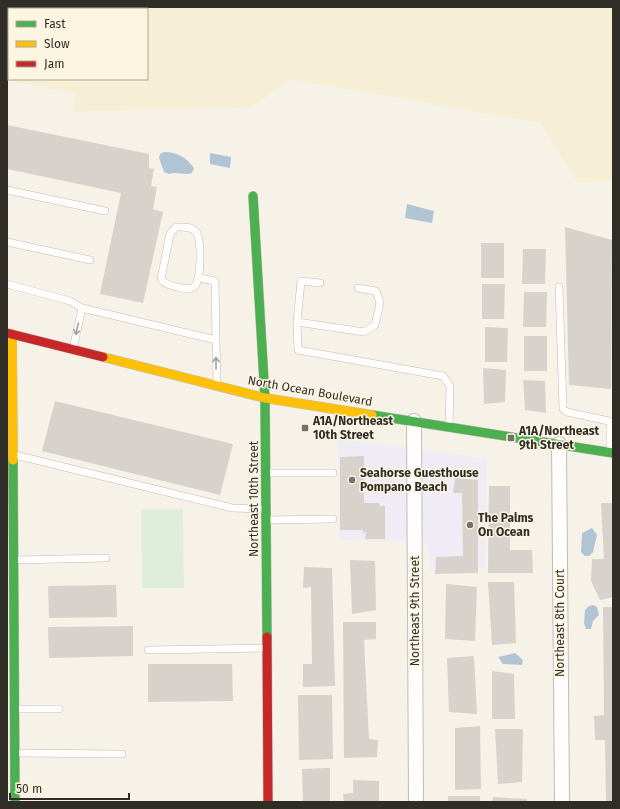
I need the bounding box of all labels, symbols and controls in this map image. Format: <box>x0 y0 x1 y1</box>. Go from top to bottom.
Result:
legend <box>8 8 148 80</box>
text: Fast <box>44 17 66 31</box>
text: Slow <box>44 37 70 51</box>
text: Jam <box>44 57 64 71</box>
one-way arrow <box>73 322 81 335</box>
one-way arrow <box>213 357 220 370</box>
street label: North Ocean Boulevard <box>247 373 373 409</box>
place label: A1A/Northeast 10th Street <box>312 414 393 442</box>
marker: A1A/Northeast 10th Street <box>300 423 310 433</box>
place label: A1A/Northeast 9th Street <box>518 424 599 452</box>
marker: A1A/Northeast 9th Street <box>506 433 516 443</box>
street label: Northeast 10th Street <box>247 440 261 557</box>
place label: Seahorse Guesthouse Pompano Beach <box>360 466 479 494</box>
marker: Seahorse Guesthouse Pompano Beach <box>347 475 357 485</box>
place label: The Palms On Ocean <box>478 511 534 539</box>
marker: The Palms On Ocean <box>465 520 475 530</box>
street label: Northeast 9th Street <box>408 555 422 666</box>
street label: Northeast 8th Court <box>553 568 567 677</box>
scale bar <box>10 775 129 801</box>
text: 50 m <box>16 782 42 796</box>

